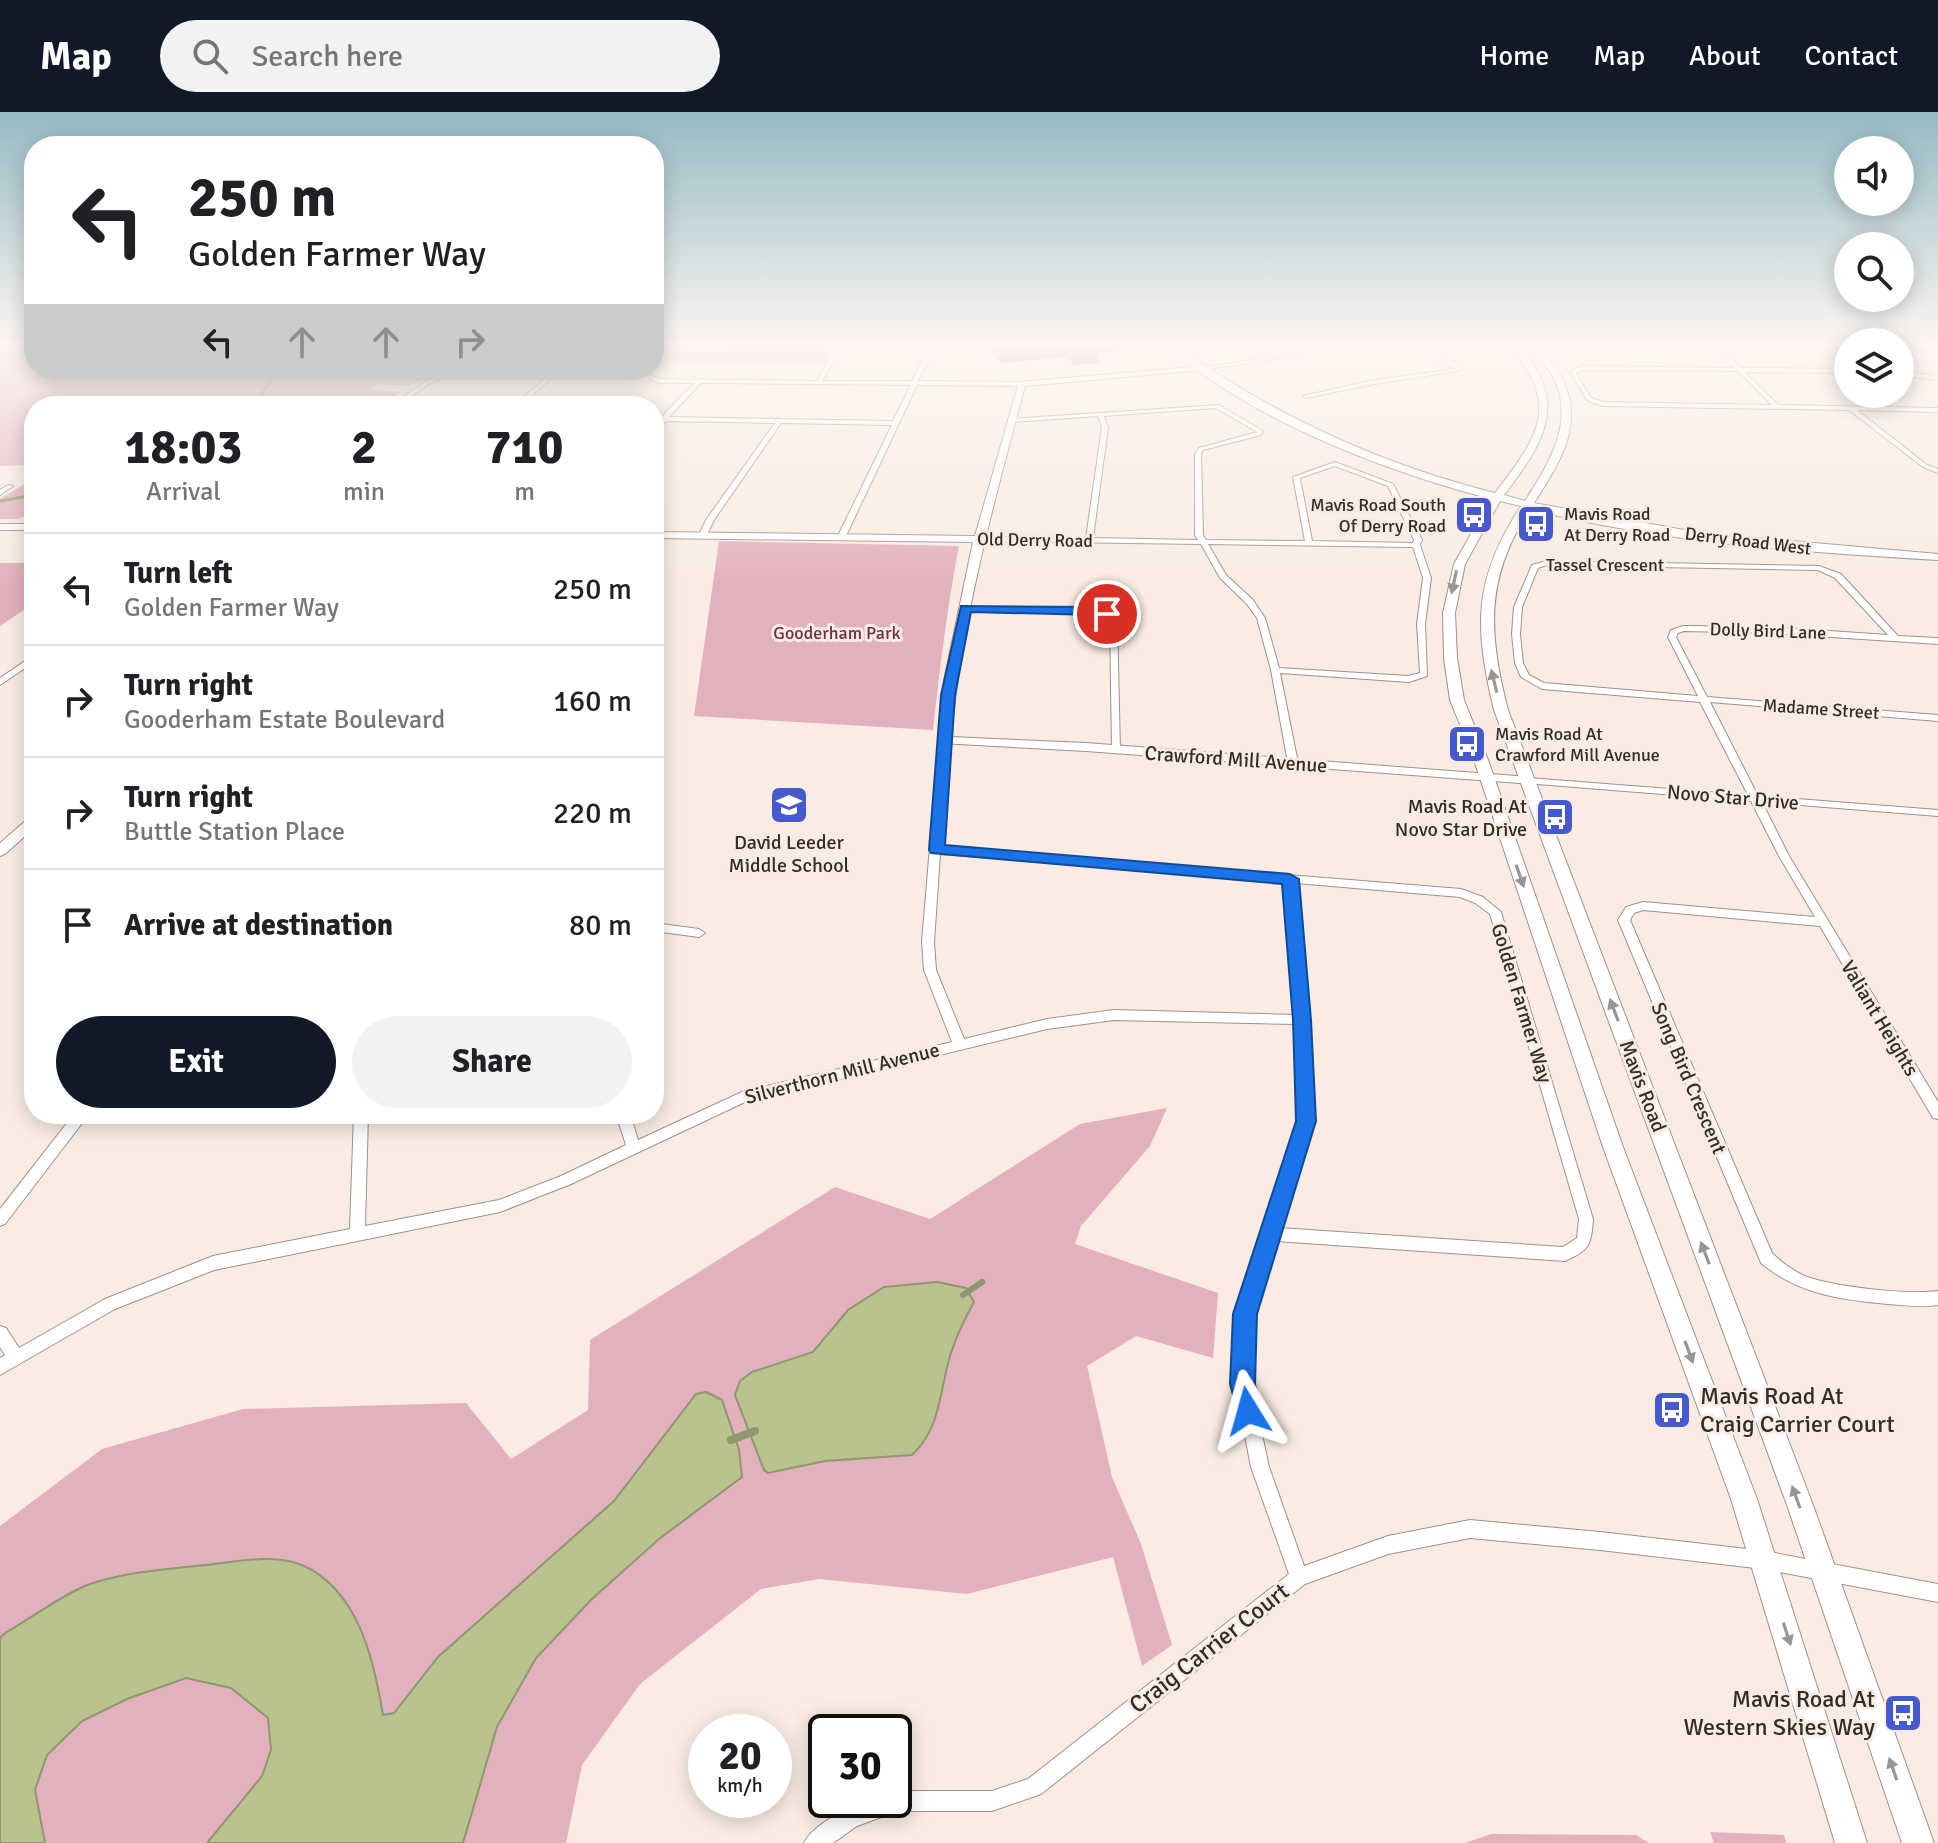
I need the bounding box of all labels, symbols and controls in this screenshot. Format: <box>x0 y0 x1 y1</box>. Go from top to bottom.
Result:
search box <box>160 20 720 92</box>
text: Map <box>40 33 112 80</box>
icon: search <box>188 34 232 78</box>
text: Search here <box>252 38 403 75</box>
text: Home <box>1480 39 1549 73</box>
text: Map <box>1593 39 1645 73</box>
text: About <box>1689 39 1761 73</box>
text: Contact <box>1805 39 1898 73</box>
map controls <box>1834 136 1914 408</box>
button: sound <box>1834 136 1914 216</box>
text: 250 m <box>188 163 336 232</box>
icon: left <box>56 168 160 272</box>
text: Golden Farmer Way <box>188 232 486 277</box>
button: search <box>1834 232 1914 312</box>
icon: left <box>196 320 240 364</box>
icon: ahead <box>280 320 324 364</box>
icon: ahead <box>364 320 408 364</box>
icon: right <box>448 320 492 364</box>
button: layers <box>1834 328 1914 408</box>
text: 18:03 <box>125 418 242 477</box>
text: 2 <box>351 418 377 477</box>
text: 710 <box>486 418 563 477</box>
text: Arrival <box>146 476 221 508</box>
text: min <box>343 476 385 508</box>
text: m <box>514 476 535 508</box>
place label: Mavis Road South Of Derry Road <box>1310 494 1446 537</box>
bus stop icon: Mavis Road South Of Derry Road <box>1453 494 1495 536</box>
bus stop icon: Mavis Road At Derry Road <box>1515 503 1557 545</box>
place label: Mavis Road At Derry Road <box>1564 503 1670 546</box>
street label: Derry Road West <box>1684 522 1812 560</box>
street label: Old Derry Road <box>977 528 1093 552</box>
street label: Tassel Crescent <box>1546 554 1664 576</box>
text: Turn left <box>124 555 233 592</box>
icon: left <box>56 567 100 611</box>
one-way arrow <box>1447 569 1460 594</box>
text: 250 m <box>553 571 632 608</box>
pin <box>1073 580 1141 648</box>
text: Golden Farmer Way <box>124 592 339 624</box>
icon: arrive <box>1085 592 1129 636</box>
street label: Dolly Bird Lane <box>1709 618 1827 644</box>
park label: Gooderham Park <box>773 622 901 644</box>
text: Turn right <box>124 667 253 704</box>
one-way arrow <box>1487 668 1499 693</box>
icon: right <box>56 679 100 723</box>
text: 160 m <box>553 683 632 720</box>
street label: Madame Street <box>1762 694 1880 724</box>
text: Gooderham Estate Boulevard <box>124 704 445 736</box>
bus stop icon: Mavis Road At Crawford Mill Avenue <box>1446 723 1488 765</box>
place label: Mavis Road At Crawford Mill Avenue <box>1495 723 1660 766</box>
street label: Crawford Mill Avenue <box>1144 741 1328 778</box>
text: Turn right <box>124 779 253 816</box>
street label: Novo Star Drive <box>1666 779 1800 816</box>
school or university icon: David Leeder Middle School <box>768 784 810 826</box>
icon: right <box>56 791 100 835</box>
place label: Mavis Road At Novo Star Drive <box>1395 794 1527 842</box>
text: 220 m <box>553 795 632 832</box>
bus stop icon: Mavis Road At Novo Star Drive <box>1534 796 1576 838</box>
text: Buttle Station Place <box>124 816 345 848</box>
place label: David Leeder Middle School <box>729 830 850 878</box>
one-way arrow <box>1514 864 1526 888</box>
icon: arrive <box>56 903 100 947</box>
text: Arrive at destination <box>124 907 393 944</box>
text: 80 m <box>569 907 632 944</box>
street label: Golden Farmer Way <box>1485 920 1558 1087</box>
street label: Valiant Heights <box>1835 956 1924 1081</box>
one-way arrow <box>1607 998 1620 1022</box>
street label: Song Bird Crescent <box>1645 999 1732 1158</box>
button: Exit <box>56 1016 336 1108</box>
button: Share <box>352 1016 632 1108</box>
street label: Silverthorn Mill Avenue <box>742 1037 942 1110</box>
street label: Mavis Road <box>1614 1037 1671 1136</box>
one-way arrow <box>1698 1241 1711 1265</box>
one-way arrow <box>1684 1340 1696 1364</box>
position arrow <box>1206 1369 1290 1453</box>
place label: Mavis Road At Craig Carrier Court <box>1700 1381 1895 1439</box>
bus stop icon: Mavis Road At Craig Carrier Court <box>1651 1389 1693 1431</box>
one-way arrow <box>1790 1485 1802 1509</box>
street label: Craig Carrier Court <box>1123 1576 1295 1720</box>
one-way arrow <box>1782 1622 1794 1646</box>
place label: Mavis Road At Western Skies Way <box>1684 1684 1875 1742</box>
bus stop icon: Mavis Road At Western Skies Way <box>1882 1692 1924 1734</box>
speed limit sign: 30 <box>808 1714 912 1818</box>
text: 20 <box>718 1731 762 1781</box>
one-way arrow <box>1886 1757 1898 1781</box>
text: km/h <box>717 1773 763 1798</box>

